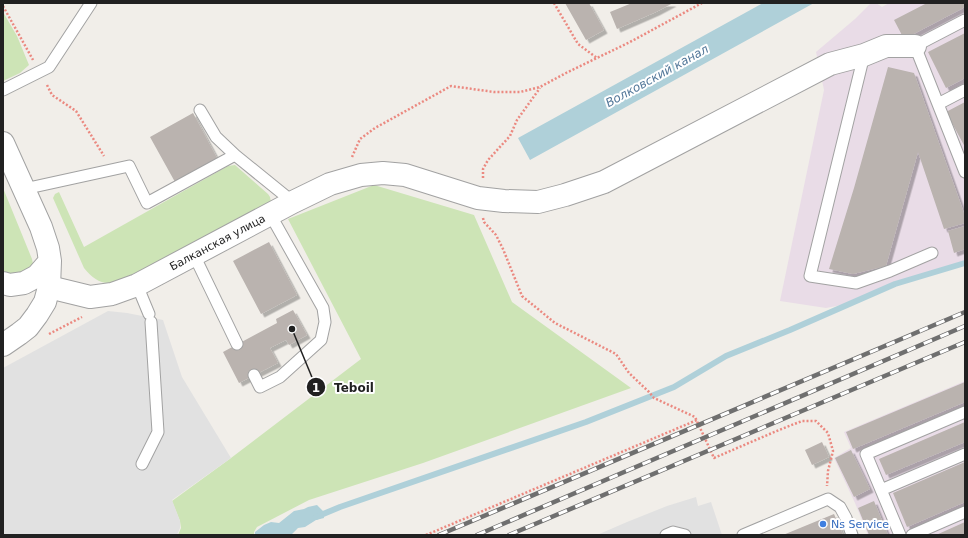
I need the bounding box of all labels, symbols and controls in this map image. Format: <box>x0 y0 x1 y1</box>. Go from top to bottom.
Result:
water label: Волковский канал <box>603 42 711 110</box>
street label: Балканская улица <box>168 212 268 273</box>
callout: Teboil <box>306 375 382 399</box>
text: 1 <box>312 381 320 395</box>
text: Teboil <box>334 381 374 395</box>
place label: Ns Service <box>831 518 889 531</box>
marker: Ns Service <box>818 519 828 529</box>

